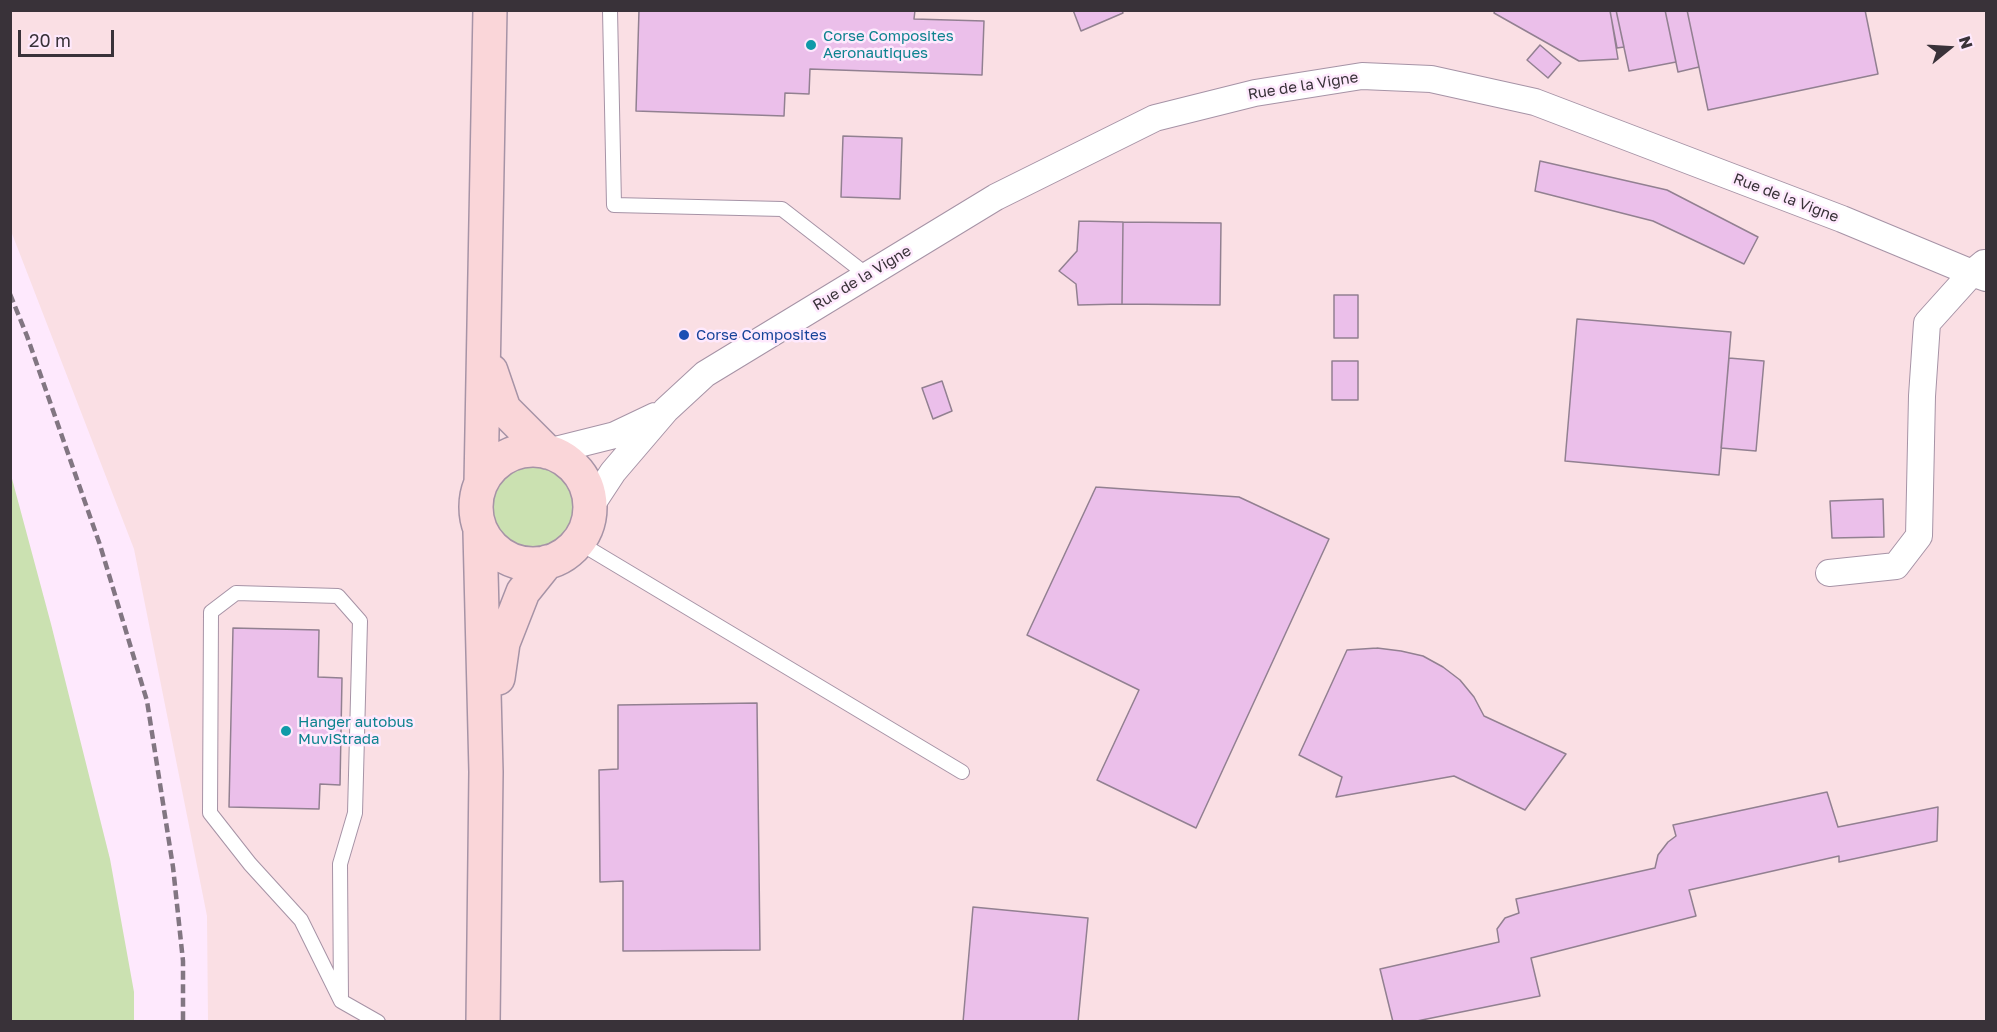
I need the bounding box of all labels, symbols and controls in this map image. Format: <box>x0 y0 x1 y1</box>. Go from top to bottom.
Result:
scale bar <box>21 18 117 56</box>
north arrow <box>1919 18 1979 78</box>
place label: Corse Composites Aeronautiques <box>823 27 954 62</box>
text: 20 m <box>29 29 71 51</box>
text: N <box>1955 34 1978 51</box>
marker: Corse Composites Aeronautiques <box>804 38 818 52</box>
street label: Rue de la Vigne <box>1247 68 1359 104</box>
street label: Rue de la Vigne <box>1731 170 1841 226</box>
street label: Rue de la Vigne <box>810 242 914 314</box>
place label: Corse Composites <box>696 326 827 344</box>
marker: Corse Composites <box>677 328 691 342</box>
place label: Hanger autobus MuviStrada <box>298 713 413 748</box>
marker: Hanger autobus MuviStrada <box>279 724 293 738</box>

